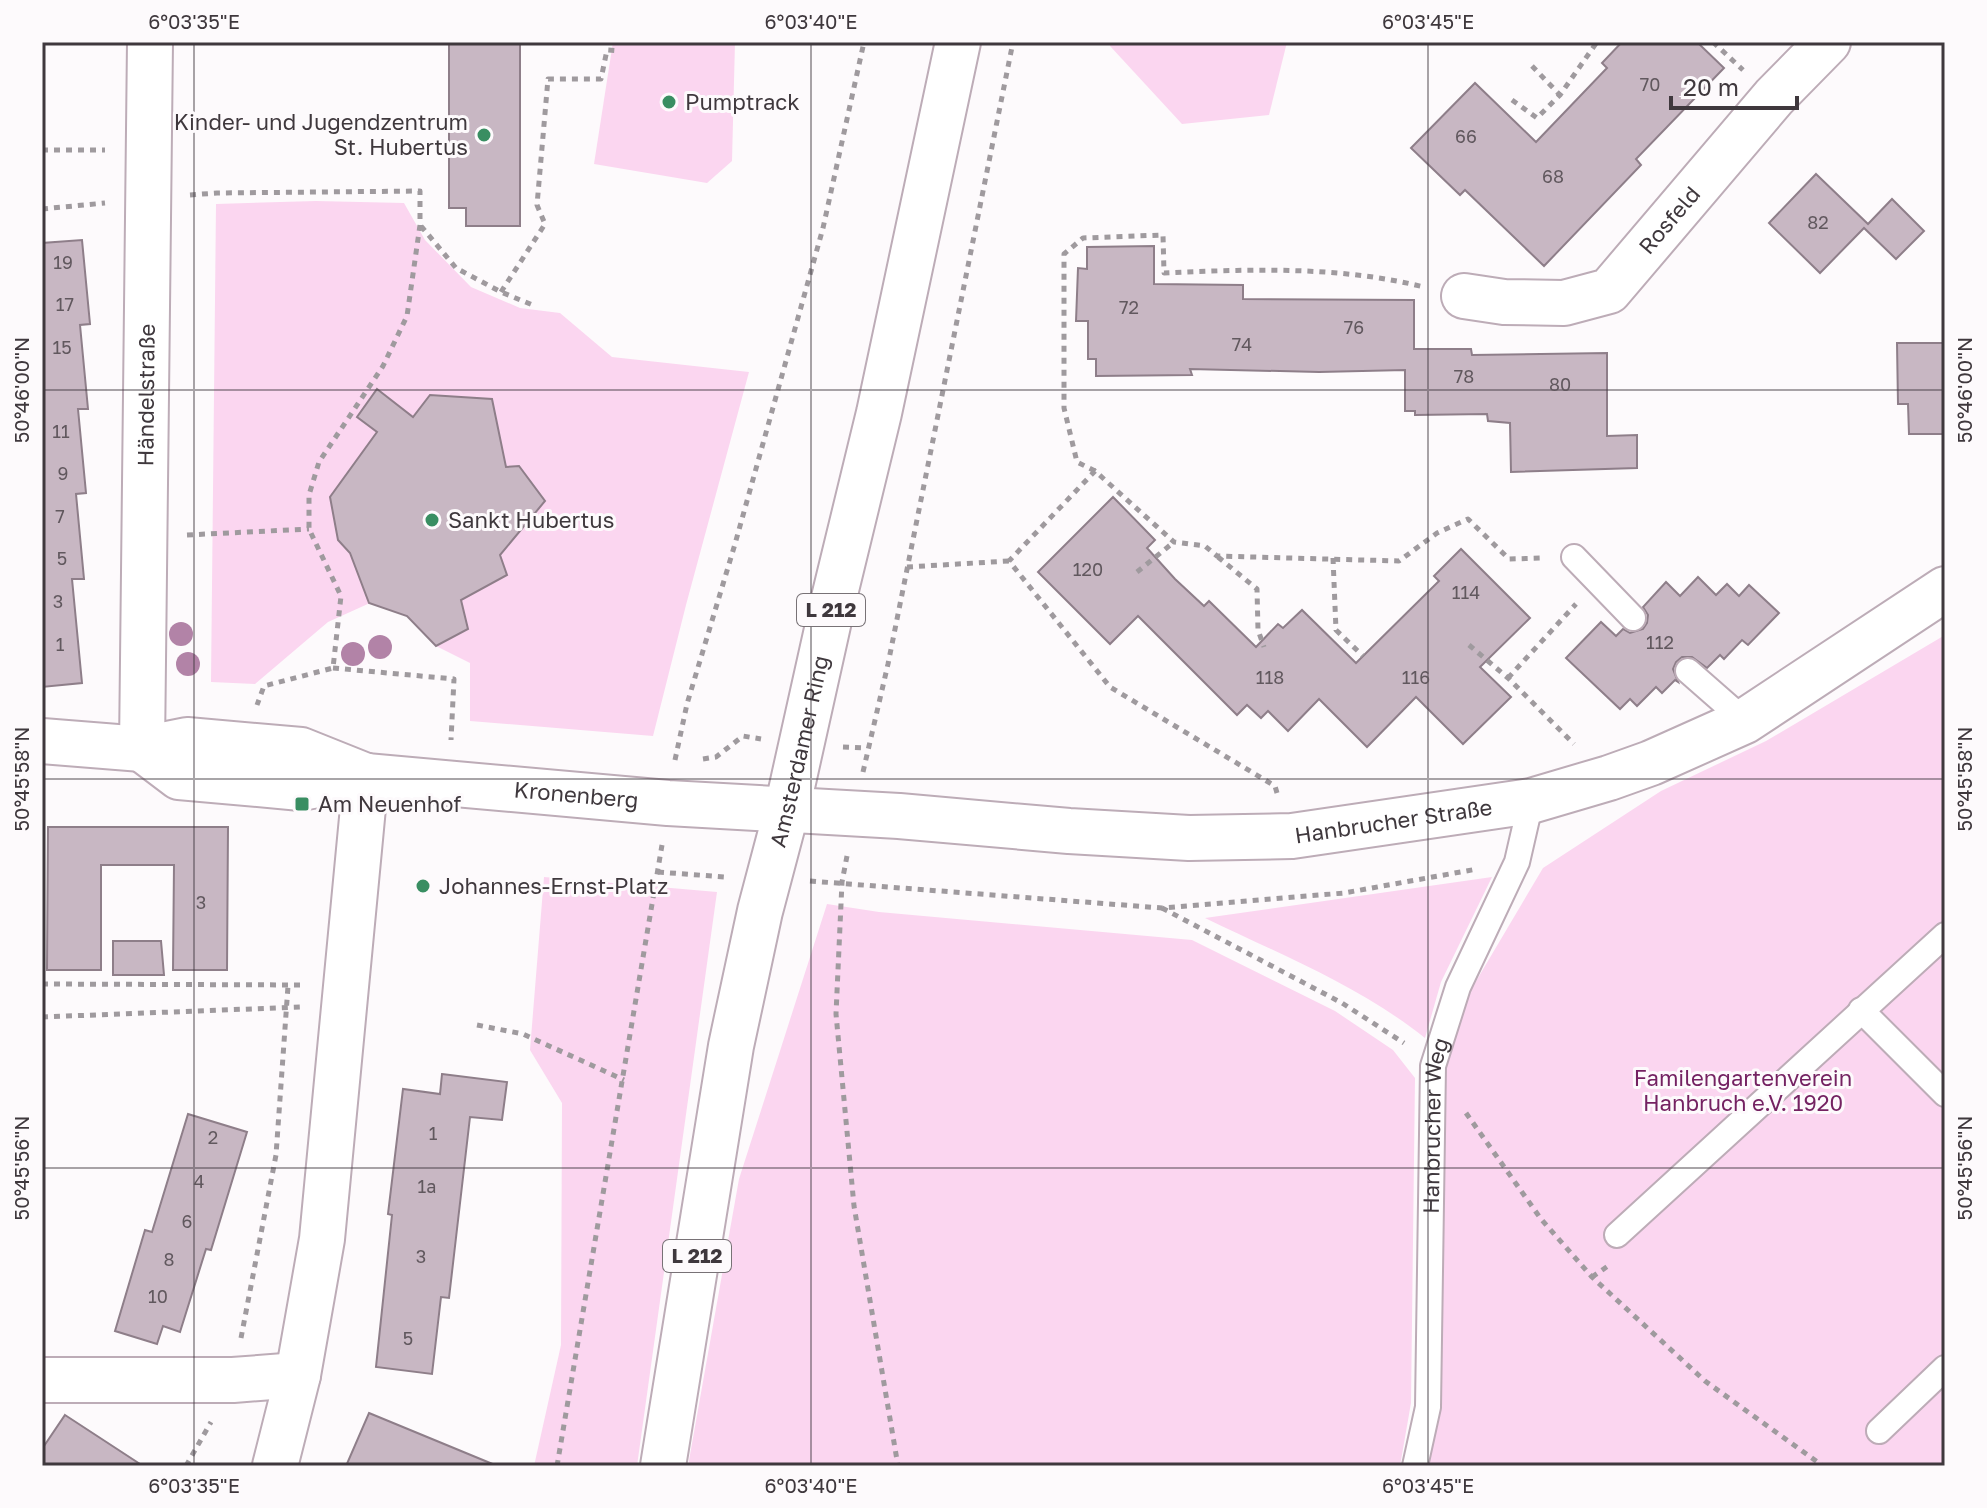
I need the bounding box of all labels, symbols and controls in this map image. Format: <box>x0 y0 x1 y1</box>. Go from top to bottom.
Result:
text: 6°03'35"E <box>148 9 240 33</box>
text: 6°03'40"E <box>765 9 858 33</box>
text: 6°03'45"E <box>1382 9 1474 33</box>
scale bar <box>1671 60 1797 110</box>
text: 20 m <box>1683 72 1739 101</box>
house number: 70 <box>1640 73 1660 95</box>
place label: Pumptrack <box>685 88 800 115</box>
marker: Pumptrack <box>660 93 678 111</box>
place label: Kinder- und Jugendzentrum St. Hubertus <box>174 108 468 160</box>
house number: 66 <box>1455 125 1477 147</box>
marker: Kinder- und Jugendzentrum St. Hubertus <box>475 126 493 144</box>
house number: 68 <box>1542 165 1564 187</box>
street label: Rosfeld <box>1632 180 1705 259</box>
house number: 82 <box>1807 211 1829 233</box>
house number: 19 <box>53 251 73 273</box>
house number: 17 <box>56 293 74 315</box>
house number: 72 <box>1119 296 1139 318</box>
house number: 76 <box>1344 316 1364 338</box>
street label: Händelstraße <box>131 323 160 467</box>
house number: 74 <box>1232 333 1252 355</box>
house number: 15 <box>52 336 72 358</box>
text: 50°46'00"N <box>9 337 33 443</box>
text: 50°46'00"N <box>1952 337 1976 443</box>
house number: 78 <box>1454 365 1474 387</box>
house number: 80 <box>1549 373 1571 395</box>
house number: 11 <box>52 420 70 442</box>
house number: 9 <box>58 462 68 484</box>
house number: 7 <box>55 505 65 527</box>
place label: Sankt Hubertus <box>448 506 614 533</box>
marker: Sankt Hubertus <box>423 511 441 529</box>
house number: 5 <box>57 547 67 569</box>
house number: 120 <box>1073 558 1103 580</box>
house number: 114 <box>1452 581 1480 603</box>
house number: 3 <box>53 590 63 612</box>
road number: L 212 <box>797 594 865 626</box>
house number: 112 <box>1646 631 1674 653</box>
house number: 1 <box>56 633 65 655</box>
street label: Amsterdamer Ring <box>763 653 834 850</box>
house number: 118 <box>1256 666 1284 688</box>
house number: 116 <box>1402 666 1430 688</box>
text: 50°45'58"N <box>9 727 33 832</box>
text: 50°45'58"N <box>1952 727 1976 832</box>
street label: Kronenberg <box>513 775 640 813</box>
place label: Am Neuenhof <box>318 790 461 817</box>
street label: Hanbrucher Straße <box>1293 793 1494 848</box>
marker: Am Neuenhof <box>293 795 311 813</box>
place label: Johannes-Ernst-Platz <box>439 872 668 899</box>
marker: Johannes-Ernst-Platz <box>414 877 432 895</box>
house number: 3 <box>196 891 206 913</box>
street label: Hanbrucher Weg <box>1417 1034 1454 1214</box>
park label: Familengartenverein Hanbruch e.V. 1920 <box>1634 1064 1852 1116</box>
text: 50°45'56"N <box>9 1116 33 1220</box>
text: 50°45'56"N <box>1952 1116 1976 1220</box>
house number: 1 <box>429 1122 438 1144</box>
house number: 2 <box>208 1126 218 1148</box>
house number: 4 <box>194 1170 205 1192</box>
house number: 1a <box>418 1175 436 1197</box>
house number: 6 <box>182 1210 192 1232</box>
road number: L 212 <box>663 1240 731 1272</box>
house number: 3 <box>416 1245 426 1267</box>
house number: 8 <box>164 1248 174 1270</box>
house number: 10 <box>148 1285 168 1307</box>
house number: 5 <box>403 1327 413 1349</box>
text: 6°03'35"E <box>148 1473 240 1497</box>
text: 6°03'40"E <box>765 1473 858 1497</box>
text: 6°03'45"E <box>1382 1473 1474 1497</box>

